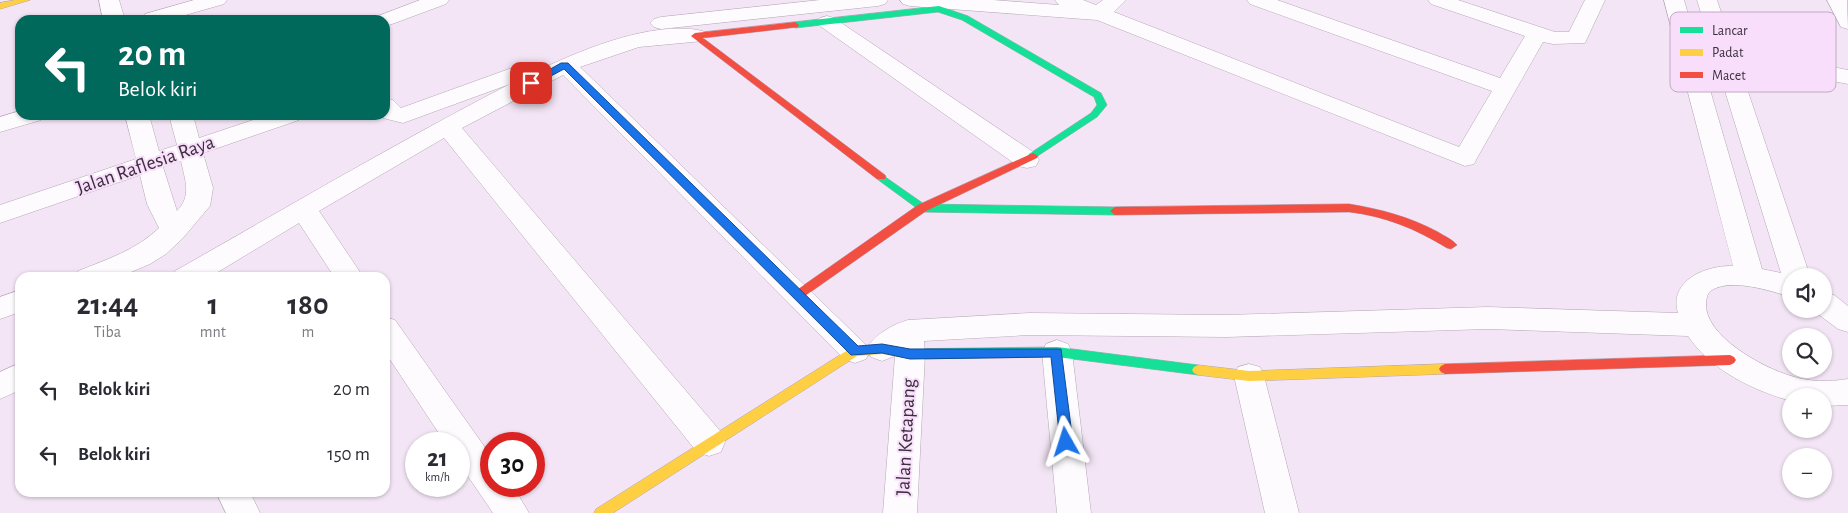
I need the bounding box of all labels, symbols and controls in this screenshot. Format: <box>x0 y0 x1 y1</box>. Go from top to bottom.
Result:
legend <box>1670 12 1836 92</box>
text: Lancar <box>1712 24 1748 38</box>
icon: left <box>35 35 100 100</box>
text: 20 m <box>118 37 186 72</box>
text: Padat <box>1712 46 1744 60</box>
pin <box>510 62 552 104</box>
icon: arrive <box>517 69 545 97</box>
text: Macet <box>1712 69 1746 83</box>
text: Belok kiri <box>118 78 197 100</box>
street label: Jalan Raflesia Raya <box>74 132 217 198</box>
map controls <box>1782 268 1832 498</box>
button: sound <box>1782 268 1832 318</box>
text: 21:44 <box>76 290 138 320</box>
text: 1 <box>207 290 218 320</box>
text: 180 <box>287 290 329 320</box>
text: Tiba <box>94 324 121 340</box>
text: mnt <box>200 324 226 340</box>
text: m <box>302 324 314 340</box>
button: search <box>1782 328 1832 378</box>
icon: left <box>35 376 63 404</box>
street label: Jalan Ketapang <box>893 378 919 496</box>
text: Belok kiri <box>78 380 150 399</box>
text: 20 m <box>333 380 370 399</box>
button: + <box>1782 388 1832 438</box>
position arrow <box>1039 415 1091 467</box>
speed limit sign: 30 <box>480 432 545 497</box>
icon: left <box>35 441 63 469</box>
text: Belok kiri <box>78 445 150 464</box>
text: 150 m <box>327 445 370 464</box>
text: 21 <box>427 446 448 471</box>
button: − <box>1782 448 1832 498</box>
text: km/h <box>425 471 450 483</box>

